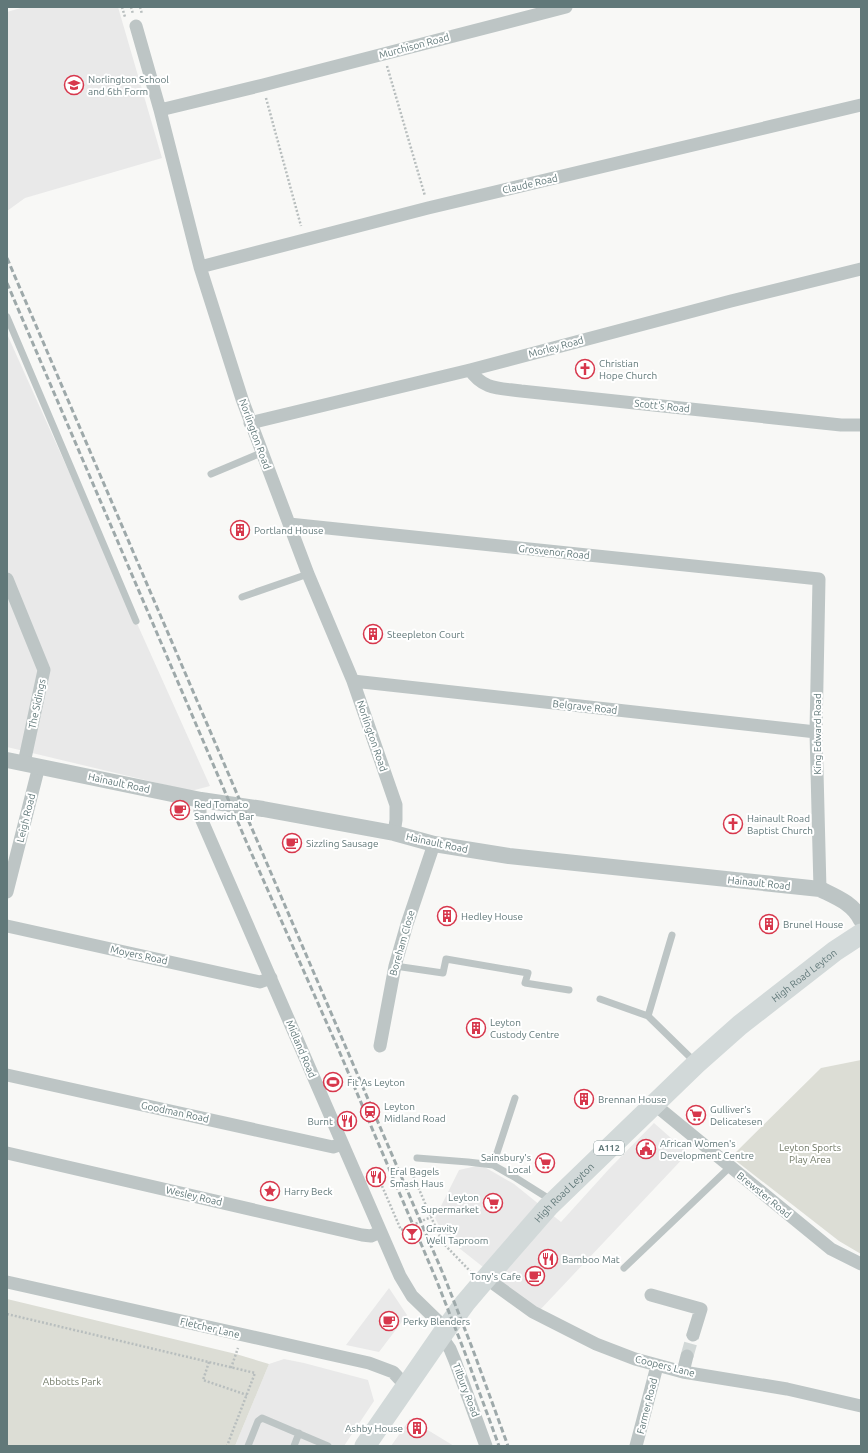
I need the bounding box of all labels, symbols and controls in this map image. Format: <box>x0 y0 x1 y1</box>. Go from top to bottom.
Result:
street label: Murchison Road <box>378 31 450 61</box>
school or university icon: Norlington School and 6th Form <box>63 74 85 96</box>
place label: Norlington School and 6th Form <box>88 74 169 97</box>
street label: Claude Road <box>501 172 559 196</box>
street label: Morley Road <box>527 334 585 360</box>
church icon: Christian Hope Church <box>574 358 596 380</box>
place label: Christian Hope Church <box>599 358 657 381</box>
street label: Norlington Road <box>237 397 273 471</box>
street label: Scott's Road <box>634 398 690 414</box>
building icon: Portland House <box>229 519 251 541</box>
place label: Portland House <box>254 525 323 536</box>
street label: Grosvenor Road <box>518 543 590 561</box>
building icon: Steepleton Court <box>362 623 384 645</box>
place label: Steepleton Court <box>387 629 464 640</box>
street label: The Sidings <box>26 678 48 730</box>
street label: King Edward Road <box>812 693 823 775</box>
street label: Belgrave Road <box>552 698 618 716</box>
street label: Norlington Road <box>355 699 389 773</box>
street label: Hainault Road <box>87 771 151 795</box>
street label: Leigh Road <box>15 792 37 844</box>
cafe icon: Red Tomato Sandwich Bar <box>169 799 191 821</box>
place label: Red Tomato Sandwich Bar <box>194 799 254 822</box>
church icon: Hainault Road Baptist Church <box>722 813 744 835</box>
place label: Hainault Road Baptist Church <box>747 813 813 836</box>
street label: Hainault Road <box>405 831 469 855</box>
cafe icon: Sizzling Sausage <box>281 832 303 854</box>
place label: Sizzling Sausage <box>306 838 379 849</box>
street label: Hainault Road <box>727 874 791 892</box>
building icon: Hedley House <box>436 905 458 927</box>
street label: Boreham Close <box>387 909 417 977</box>
place label: Hedley House <box>461 911 523 922</box>
building icon: Brunel House <box>758 913 780 935</box>
place label: Brunel House <box>783 919 843 930</box>
street label: Moyers Road <box>109 944 169 966</box>
street label: High Road Leyton <box>769 946 839 1004</box>
building icon: Leyton Custody Centre <box>465 1017 487 1039</box>
place label: Leyton Custody Centre <box>490 1017 559 1040</box>
street label: Midland Road <box>284 1018 318 1080</box>
sports icon: Fit As Leyton <box>322 1071 344 1093</box>
place label: Fit As Leyton <box>347 1077 405 1088</box>
building icon: Brennan House <box>573 1088 595 1110</box>
place label: Brennan House <box>598 1094 667 1105</box>
street label: Goodman Road <box>140 1099 210 1125</box>
station icon: Leyton Midland Road <box>359 1101 381 1123</box>
place label: Leyton Midland Road <box>384 1101 446 1124</box>
supermarket icon: Gulliver's Delicatesen <box>685 1104 707 1126</box>
place label: Gulliver's Delicatesen <box>710 1104 762 1127</box>
restaurant icon: Burnt <box>336 1110 358 1132</box>
place label: Burnt <box>308 1116 333 1127</box>
public building icon: African Women's Development Centre <box>635 1138 657 1160</box>
place label: African Women's Development Centre <box>660 1138 754 1161</box>
road number: A112 <box>594 1141 624 1155</box>
park label: Leyton Sports Play Area <box>779 1142 841 1165</box>
place label: Sainsbury's Local <box>481 1152 531 1175</box>
supermarket icon: Sainsbury's Local <box>534 1152 556 1174</box>
street label: High Road Leyton <box>532 1160 596 1224</box>
restaurant icon: Eral Bagels Smash Haus <box>365 1166 387 1188</box>
place label: Eral Bagels Smash Haus <box>390 1166 444 1189</box>
street label: Brewster Road <box>735 1170 793 1220</box>
place icon: Harry Beck <box>259 1180 281 1202</box>
street label: Wesley Road <box>165 1184 223 1208</box>
place label: Harry Beck <box>284 1186 333 1197</box>
place label: Leyton Supermarket <box>421 1192 479 1215</box>
supermarket icon: Leyton Supermarket <box>482 1192 504 1214</box>
bar icon: Gravity Well Taproom <box>401 1223 423 1245</box>
place label: Gravity Well Taproom <box>426 1223 488 1246</box>
restaurant icon: Bamboo Mat <box>537 1248 559 1270</box>
place label: Bamboo Mat <box>562 1254 620 1265</box>
cafe icon: Tony's Cafe <box>524 1265 546 1287</box>
place label: Tony's Cafe <box>470 1271 521 1282</box>
cafe icon: Perky Blenders <box>378 1310 400 1332</box>
street label: Fletcher Lane <box>179 1316 241 1340</box>
place label: Perky Blenders <box>403 1316 470 1327</box>
street label: Coopers Lane <box>634 1353 696 1379</box>
street label: Tilbury Road <box>451 1362 481 1419</box>
park label: Abbotts Park <box>43 1376 101 1387</box>
street label: Farmer Road <box>635 1377 659 1435</box>
building icon: Ashby House <box>406 1417 428 1439</box>
place label: Ashby House <box>345 1423 403 1434</box>

